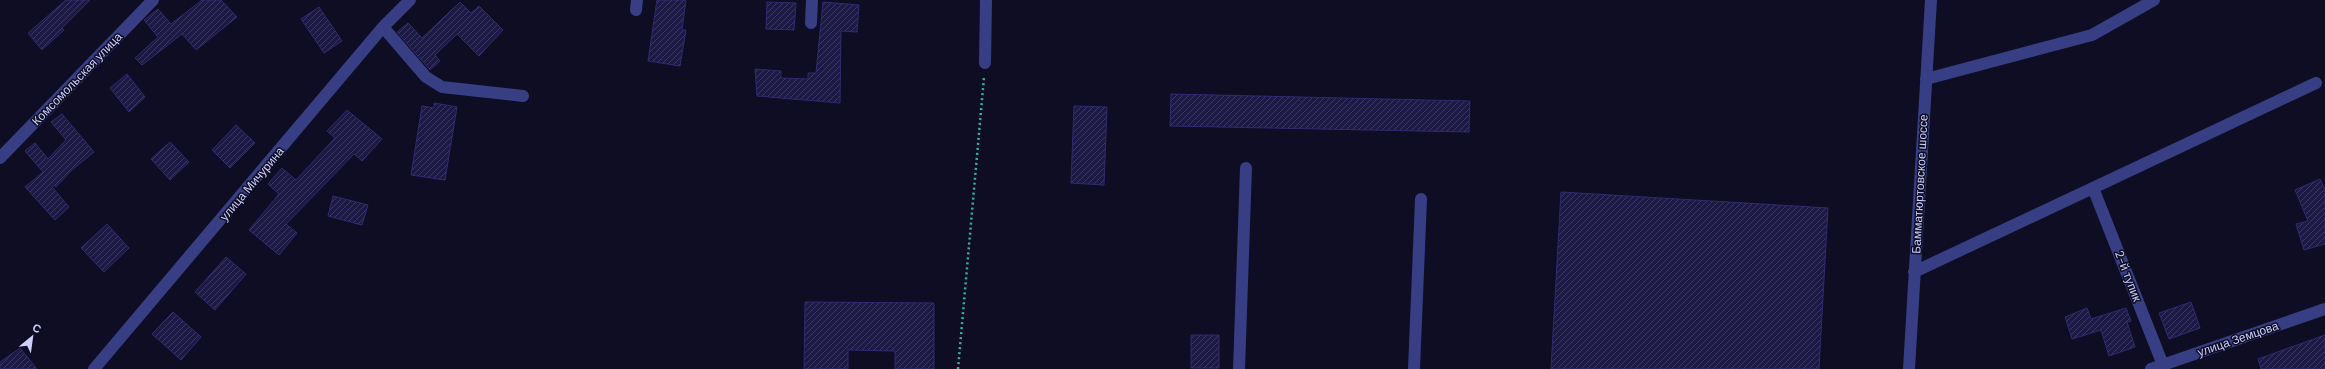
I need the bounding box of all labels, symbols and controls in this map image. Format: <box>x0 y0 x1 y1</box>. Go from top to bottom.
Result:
street label: Комсомольская улица <box>28 29 126 129</box>
street label: Бамматюртовское шоссе <box>1908 114 1932 254</box>
street label: улица Мичурина <box>216 143 288 224</box>
street label: 2-й тупик <box>2111 248 2145 304</box>
north arrow <box>12 317 52 357</box>
street label: улица Земцова <box>2195 318 2281 360</box>
text: С <box>30 320 44 336</box>

